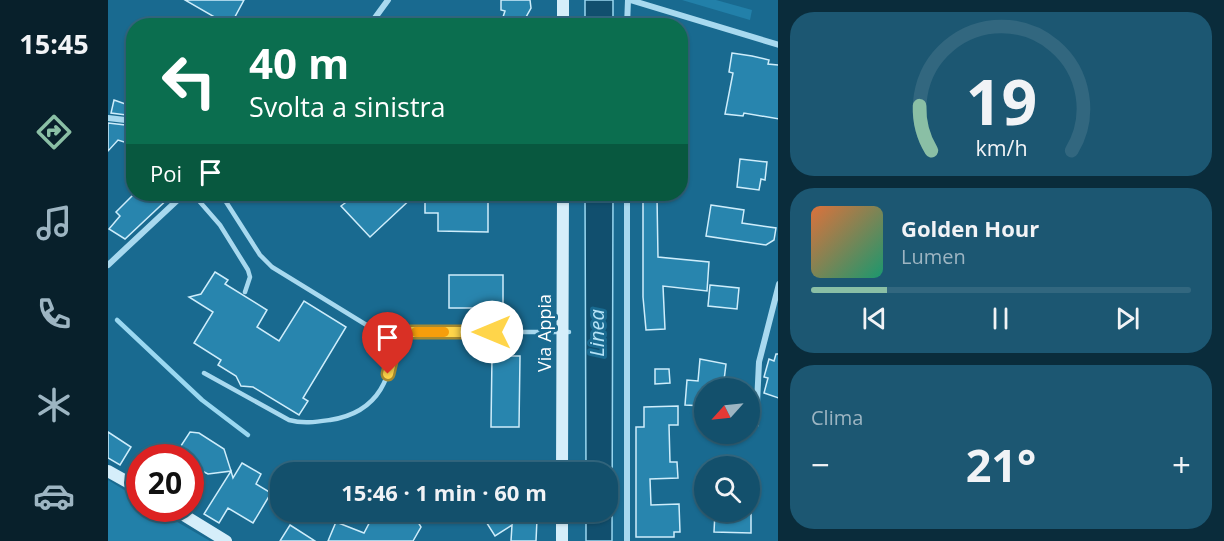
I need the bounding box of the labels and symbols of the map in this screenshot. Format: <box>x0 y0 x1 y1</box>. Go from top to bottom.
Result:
street label: Via Appia <box>532 294 556 372</box>
position arrow <box>460 300 524 364</box>
water label: Linea <box>583 309 610 357</box>
pin <box>362 312 413 374</box>
north arrow <box>694 378 760 444</box>
speed limit sign: 20 <box>126 444 204 522</box>

